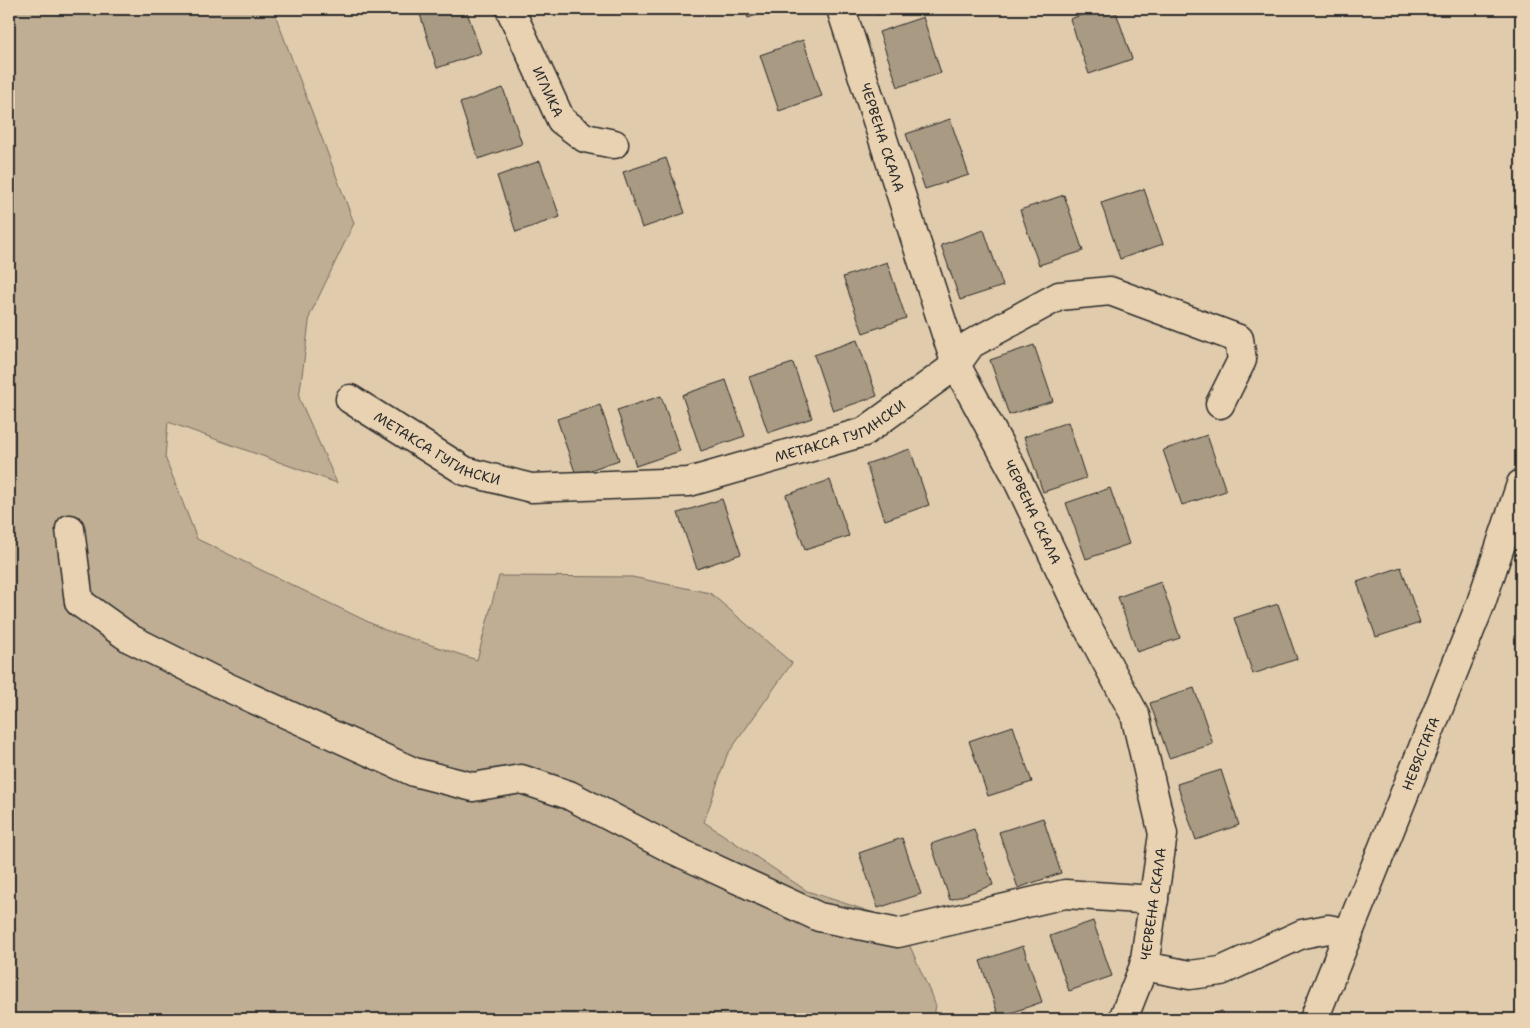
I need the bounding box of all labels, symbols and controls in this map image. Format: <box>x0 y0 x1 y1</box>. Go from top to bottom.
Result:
street label: ИГЛИКА <box>529 63 567 120</box>
street label: ЧЕРВЕНА СКАЛА <box>856 81 909 194</box>
street label: МЕТАКСА ГУГИНСКИ <box>772 396 909 466</box>
street label: МЕТАКСА ГУГИНСКИ <box>371 407 502 489</box>
street label: ЧЕРВЕНА СКАЛА <box>1000 457 1065 567</box>
street label: НЕВЯСТАТА <box>1398 714 1443 793</box>
street label: ЧЕРВЕНА СКАЛА <box>1136 846 1170 962</box>

